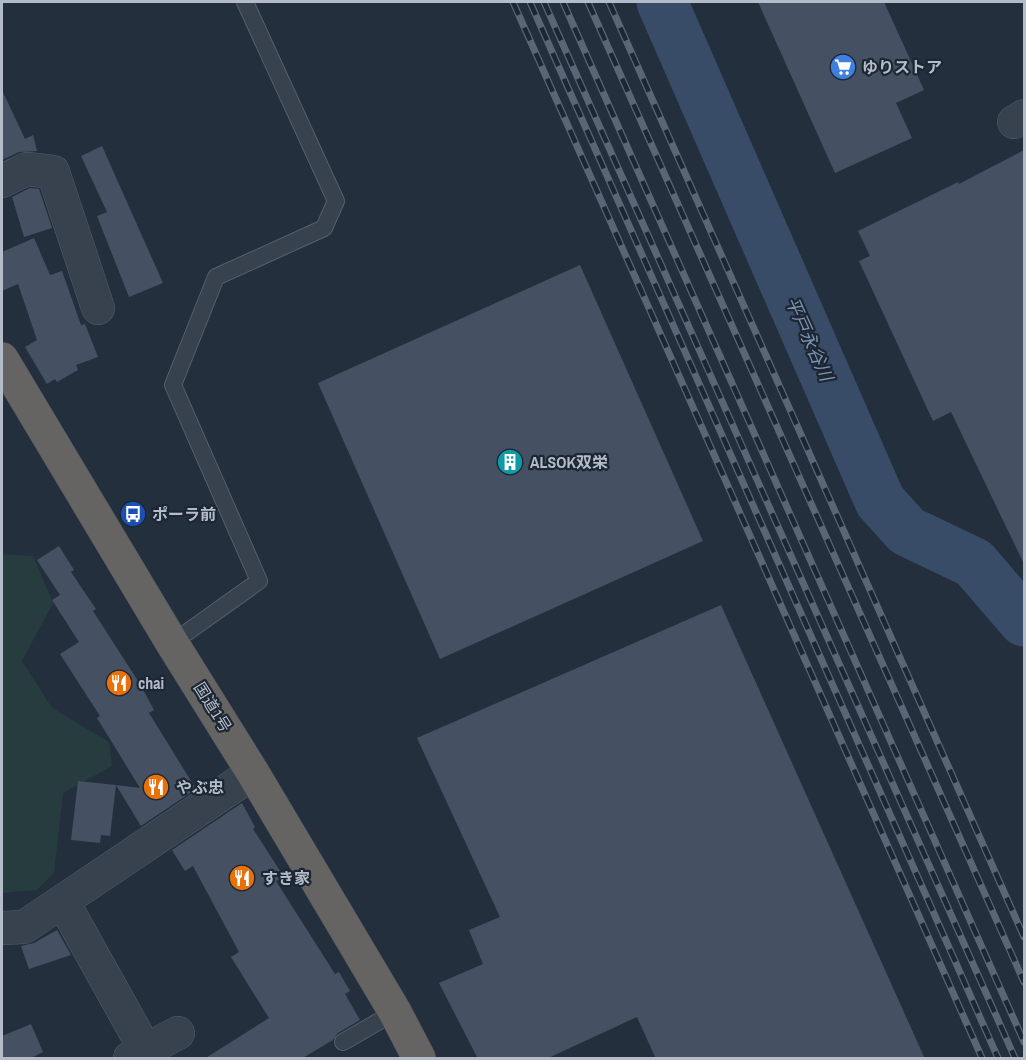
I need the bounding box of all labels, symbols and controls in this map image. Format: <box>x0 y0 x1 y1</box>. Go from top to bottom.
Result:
supermarket icon: ゆりストア <box>828 52 858 82</box>
place label: ゆりストア <box>862 56 942 78</box>
water label: 平戸永谷川 <box>780 293 840 387</box>
building icon: ALSOK双栄 <box>495 447 525 477</box>
place label: ALSOK双栄 <box>530 451 608 473</box>
bus stop icon: ポーラ前 <box>118 499 148 529</box>
place label: ポーラ前 <box>152 503 216 525</box>
restaurant icon: chai <box>104 668 134 698</box>
place label: chai <box>138 672 164 694</box>
street label: 国道1号 <box>189 678 237 736</box>
restaurant icon: やぶ忠 <box>141 772 171 802</box>
place label: やぶ忠 <box>176 776 224 798</box>
restaurant icon: すき家 <box>227 863 257 893</box>
place label: すき家 <box>262 867 310 889</box>

